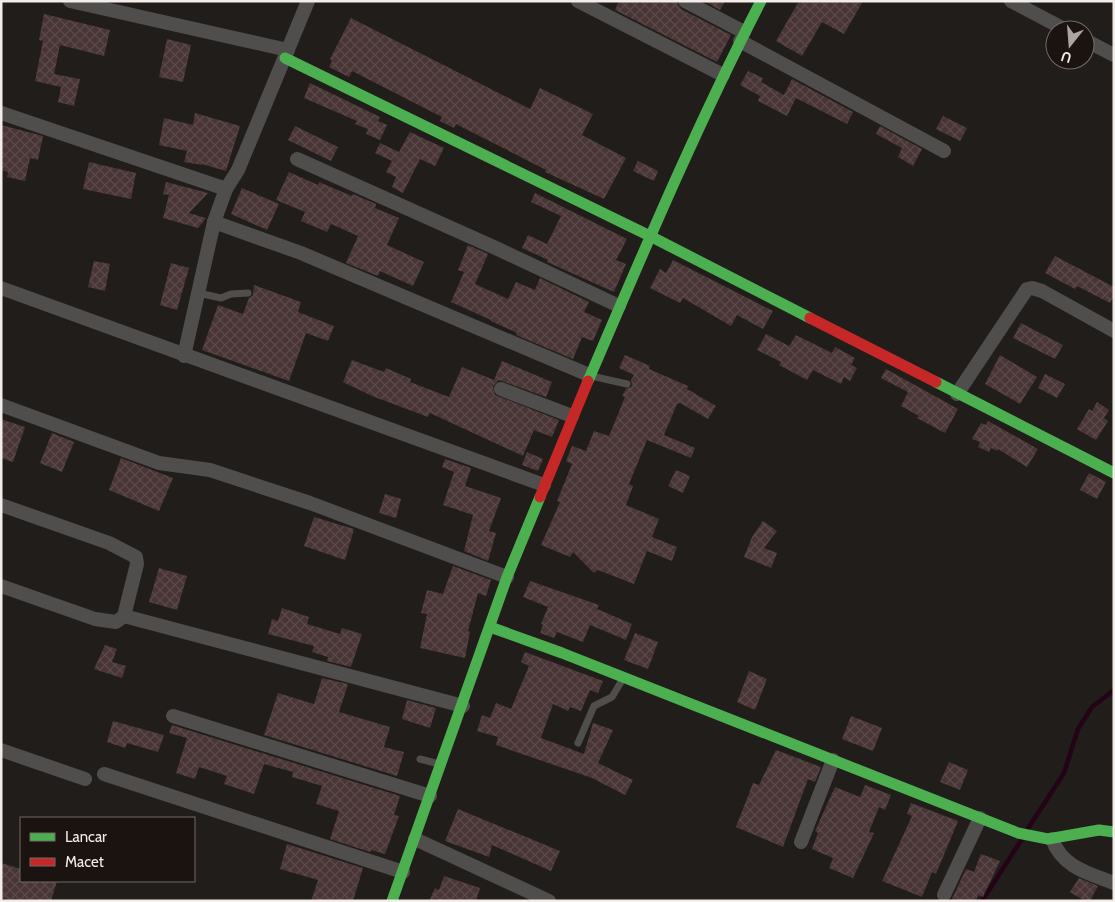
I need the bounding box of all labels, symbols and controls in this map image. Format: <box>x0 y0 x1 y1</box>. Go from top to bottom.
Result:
north arrow <box>1045 20 1095 70</box>
text: U <box>1059 47 1074 68</box>
legend <box>20 817 195 882</box>
text: Lancar <box>65 828 107 846</box>
text: Macet <box>65 853 104 871</box>

